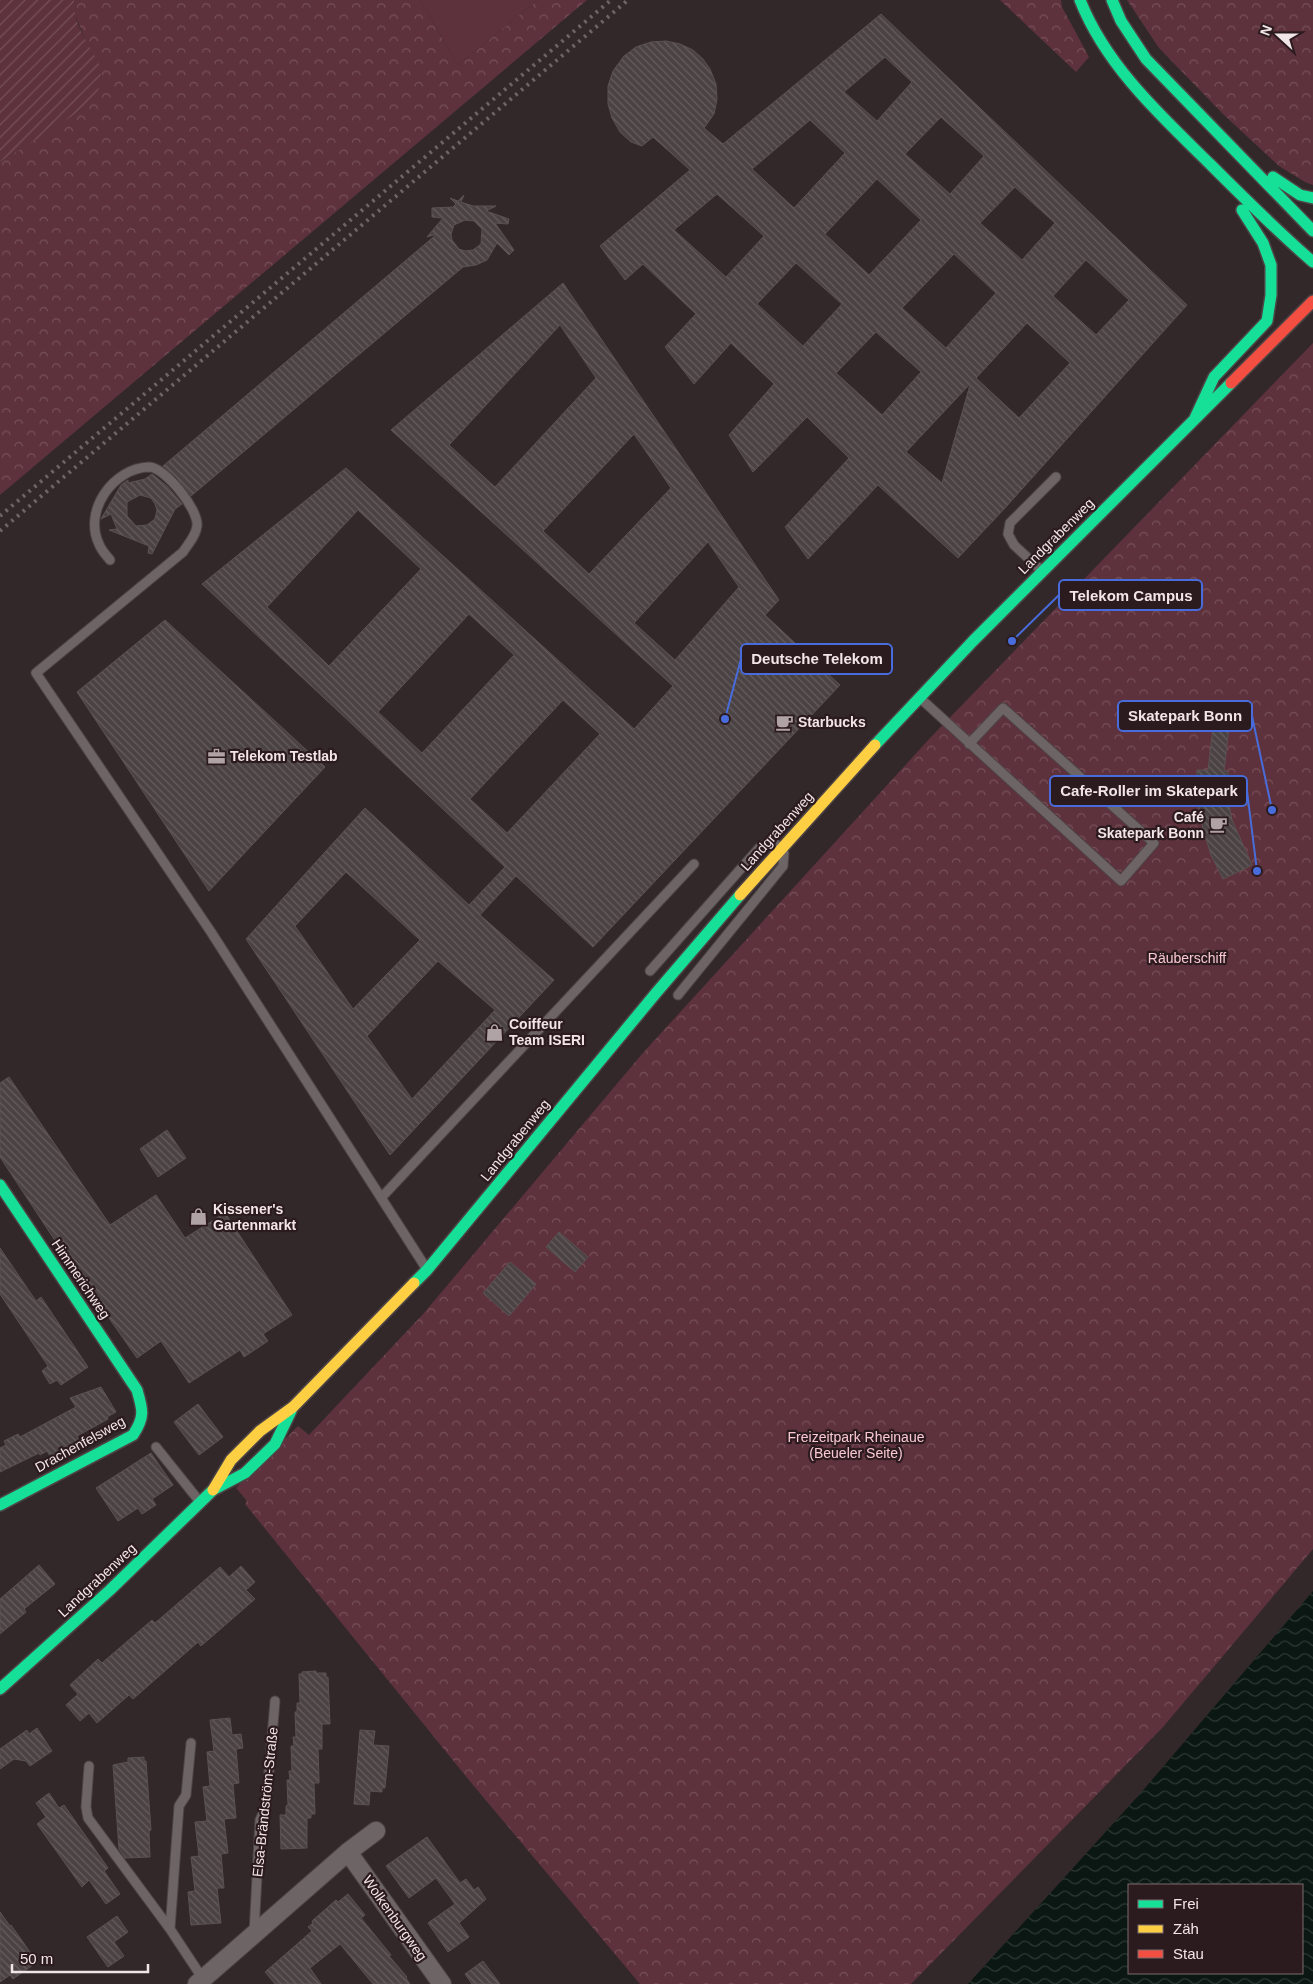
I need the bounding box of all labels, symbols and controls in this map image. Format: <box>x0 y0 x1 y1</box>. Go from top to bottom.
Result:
north arrow <box>1253 10 1303 60</box>
text: N <box>1257 23 1275 38</box>
street label: Landgrabenweg <box>1015 495 1097 577</box>
callout: Telekom Campus <box>1059 580 1202 610</box>
text: Telekom Campus <box>1069 587 1193 604</box>
callout: Deutsche Telekom <box>741 644 892 674</box>
text: Deutsche Telekom <box>751 650 883 667</box>
callout: Skatepark Bonn <box>1118 701 1252 731</box>
text: Skatepark Bonn <box>1128 707 1242 724</box>
cafe icon: Starbucks <box>774 712 794 732</box>
place label: Starbucks <box>798 714 866 730</box>
office icon: Telekom Testlab <box>206 746 226 766</box>
place label: Telekom Testlab <box>230 748 338 764</box>
callout: Cafe-Roller im Skatepark <box>1050 776 1247 806</box>
text: Cafe-Roller im Skatepark <box>1060 782 1238 799</box>
street label: Landgrabenweg <box>737 788 817 874</box>
place label: Café Skatepark Bonn <box>1097 809 1204 841</box>
cafe icon: Café Skatepark Bonn <box>1208 815 1228 835</box>
park label: Räuberschiff <box>1148 950 1226 966</box>
place label: Coiffeur Team ISERI <box>509 1016 585 1048</box>
shop icon: Coiffeur Team ISERI <box>485 1022 505 1042</box>
street label: Landgrabenweg <box>477 1096 553 1184</box>
place label: Kissener's Gartenmarkt <box>213 1201 297 1233</box>
shop icon: Kissener's Gartenmarkt <box>189 1207 209 1227</box>
street label: Himmerichweg <box>48 1236 114 1322</box>
street label: Drachenfelsweg <box>32 1413 128 1475</box>
park label: Freizeitpark Rheinaue (Beueler Seite) <box>788 1429 925 1461</box>
street label: Landgrabenweg <box>55 1540 139 1620</box>
street label: Elsa-Brändström-Straße <box>249 1726 281 1878</box>
street label: Wolkenburgweg <box>360 1872 430 1964</box>
legend <box>1128 1884 1303 1974</box>
text: Frei <box>1173 1895 1199 1912</box>
text: Zäh <box>1173 1920 1199 1937</box>
scale bar <box>12 1942 149 1974</box>
text: Stau <box>1173 1945 1204 1962</box>
text: 50 m <box>20 1950 53 1967</box>

